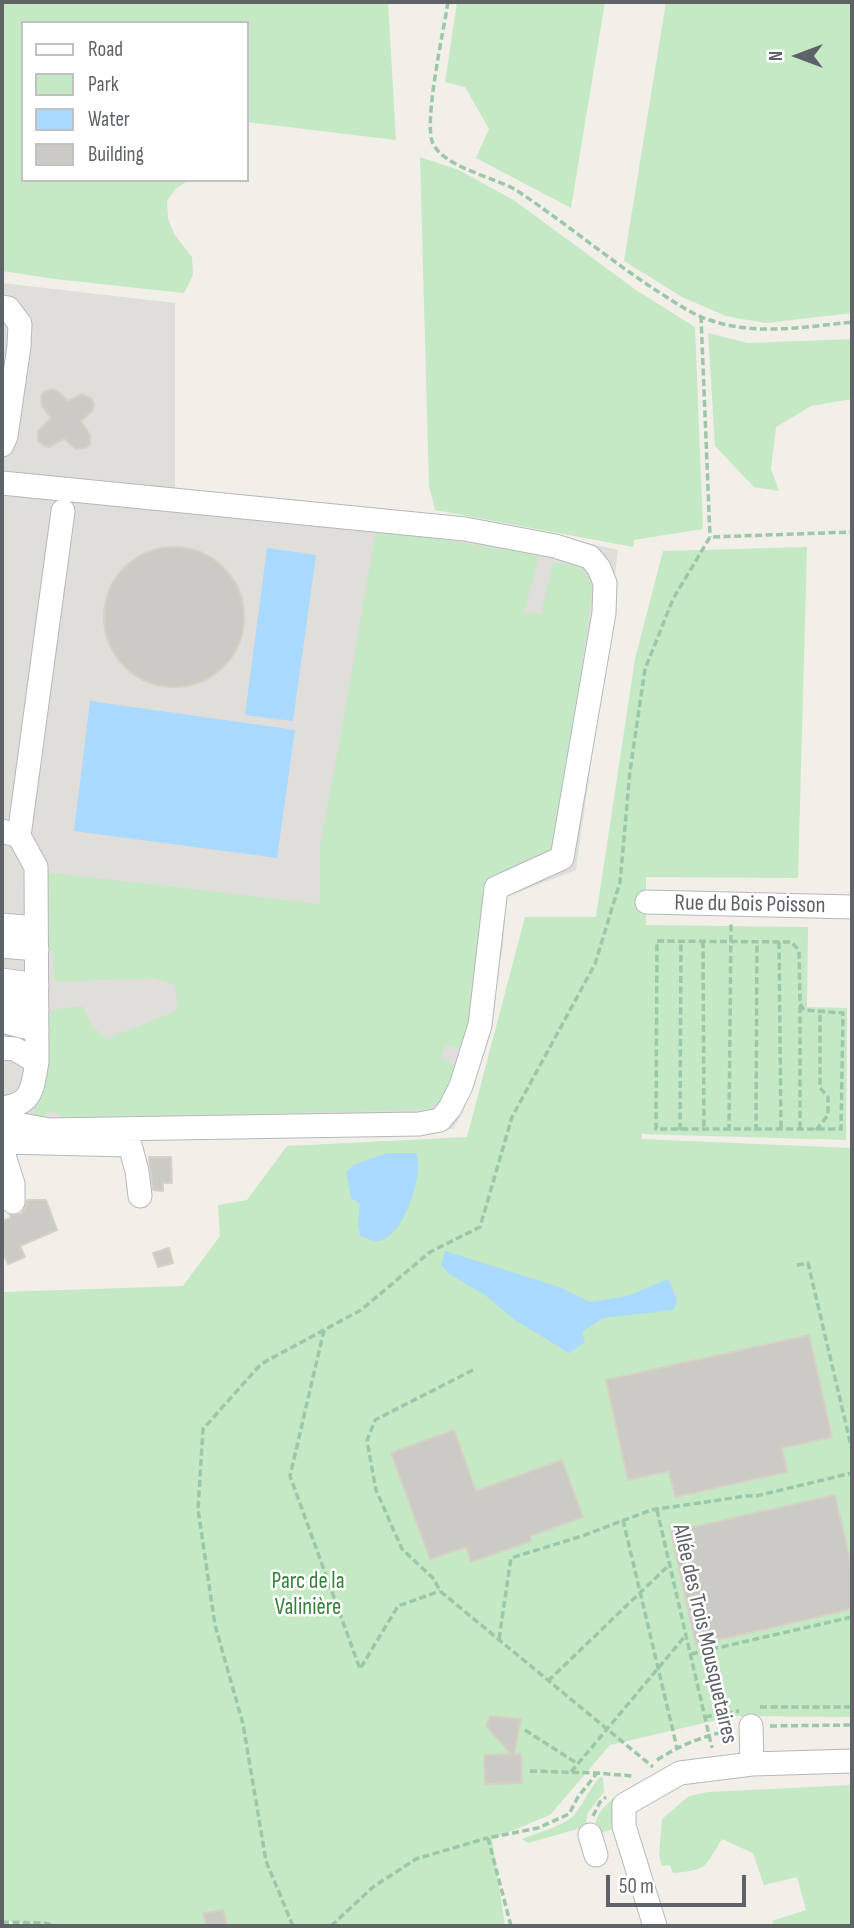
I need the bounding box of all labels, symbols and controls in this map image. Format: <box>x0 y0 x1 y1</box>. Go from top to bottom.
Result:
legend <box>21 21 248 182</box>
north arrow <box>763 21 833 91</box>
text: Road <box>88 37 123 62</box>
text: N <box>765 51 788 61</box>
text: Park <box>88 72 119 97</box>
text: Water <box>88 107 130 132</box>
text: Building <box>88 142 144 167</box>
street label: Rue du Bois Poisson <box>674 890 826 920</box>
street label: Allée des Trois Mousquetaires <box>665 1522 743 1746</box>
park label: Parc de la Valinière <box>272 1568 344 1622</box>
scale bar <box>609 1862 749 1906</box>
text: 50 m <box>619 1874 654 1899</box>

